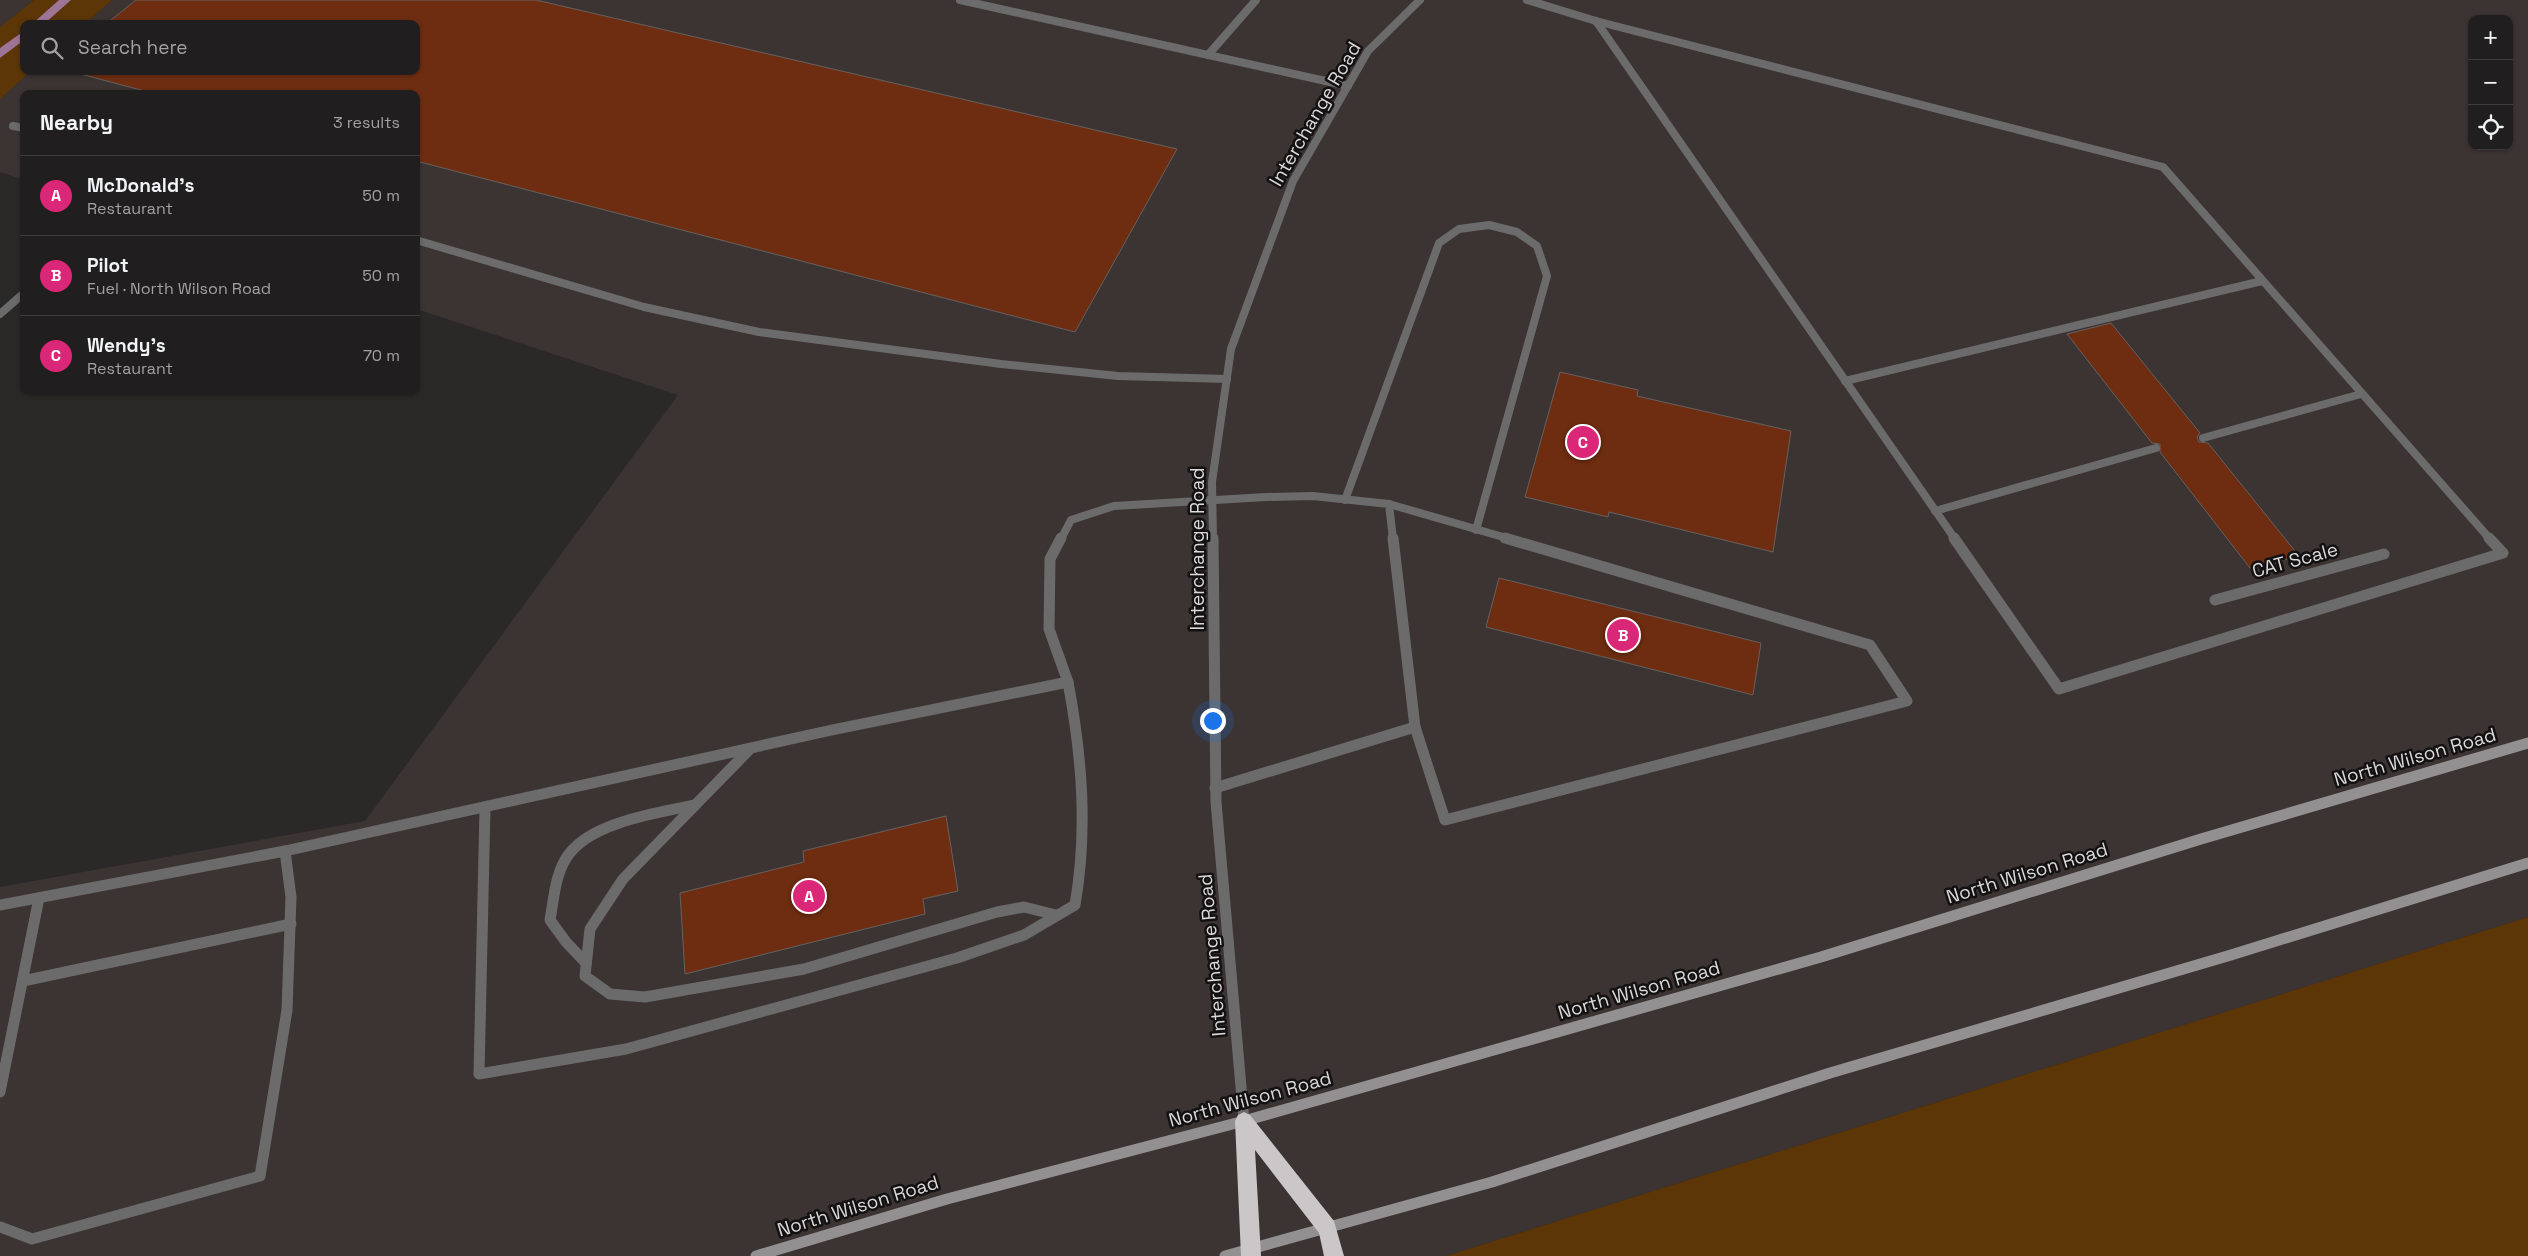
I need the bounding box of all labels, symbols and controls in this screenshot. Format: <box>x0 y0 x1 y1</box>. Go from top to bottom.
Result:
map controls <box>2468 15 2513 150</box>
button: + <box>2468 15 2513 60</box>
search box <box>20 20 420 75</box>
icon: search <box>38 34 66 62</box>
text: Search here <box>78 35 188 60</box>
street label: Interchange Road <box>1263 37 1367 191</box>
button: − <box>2468 60 2513 105</box>
button: locate <box>2468 105 2513 150</box>
text: Nearby <box>40 109 113 136</box>
text: 3 results <box>333 112 400 133</box>
text: McDonald's <box>87 173 194 198</box>
text: A <box>51 185 61 206</box>
text: 50 m <box>362 185 400 206</box>
text: Restaurant <box>87 198 173 219</box>
text: Pilot <box>87 253 129 278</box>
text: B <box>51 265 61 286</box>
text: 50 m <box>362 265 400 286</box>
text: Fuel · North Wilson Road <box>87 278 271 299</box>
text: Wendy's <box>87 333 166 358</box>
text: C <box>51 345 61 366</box>
text: 70 m <box>363 345 400 366</box>
text: Restaurant <box>87 358 173 379</box>
pin: C <box>1567 423 1599 461</box>
street label: Interchange Road <box>1185 467 1210 631</box>
street label: CAT Scale <box>2249 537 2341 583</box>
pin: B <box>1607 616 1639 654</box>
your location <box>1200 708 1226 734</box>
street label: North Wilson Road <box>2331 722 2499 792</box>
street label: North Wilson Road <box>1943 837 2111 909</box>
street label: Interchange Road <box>1192 873 1232 1037</box>
pin: A <box>793 877 825 915</box>
street label: North Wilson Road <box>1555 955 1723 1025</box>
street label: North Wilson Road <box>1166 1065 1334 1133</box>
street label: North Wilson Road <box>774 1170 942 1242</box>

